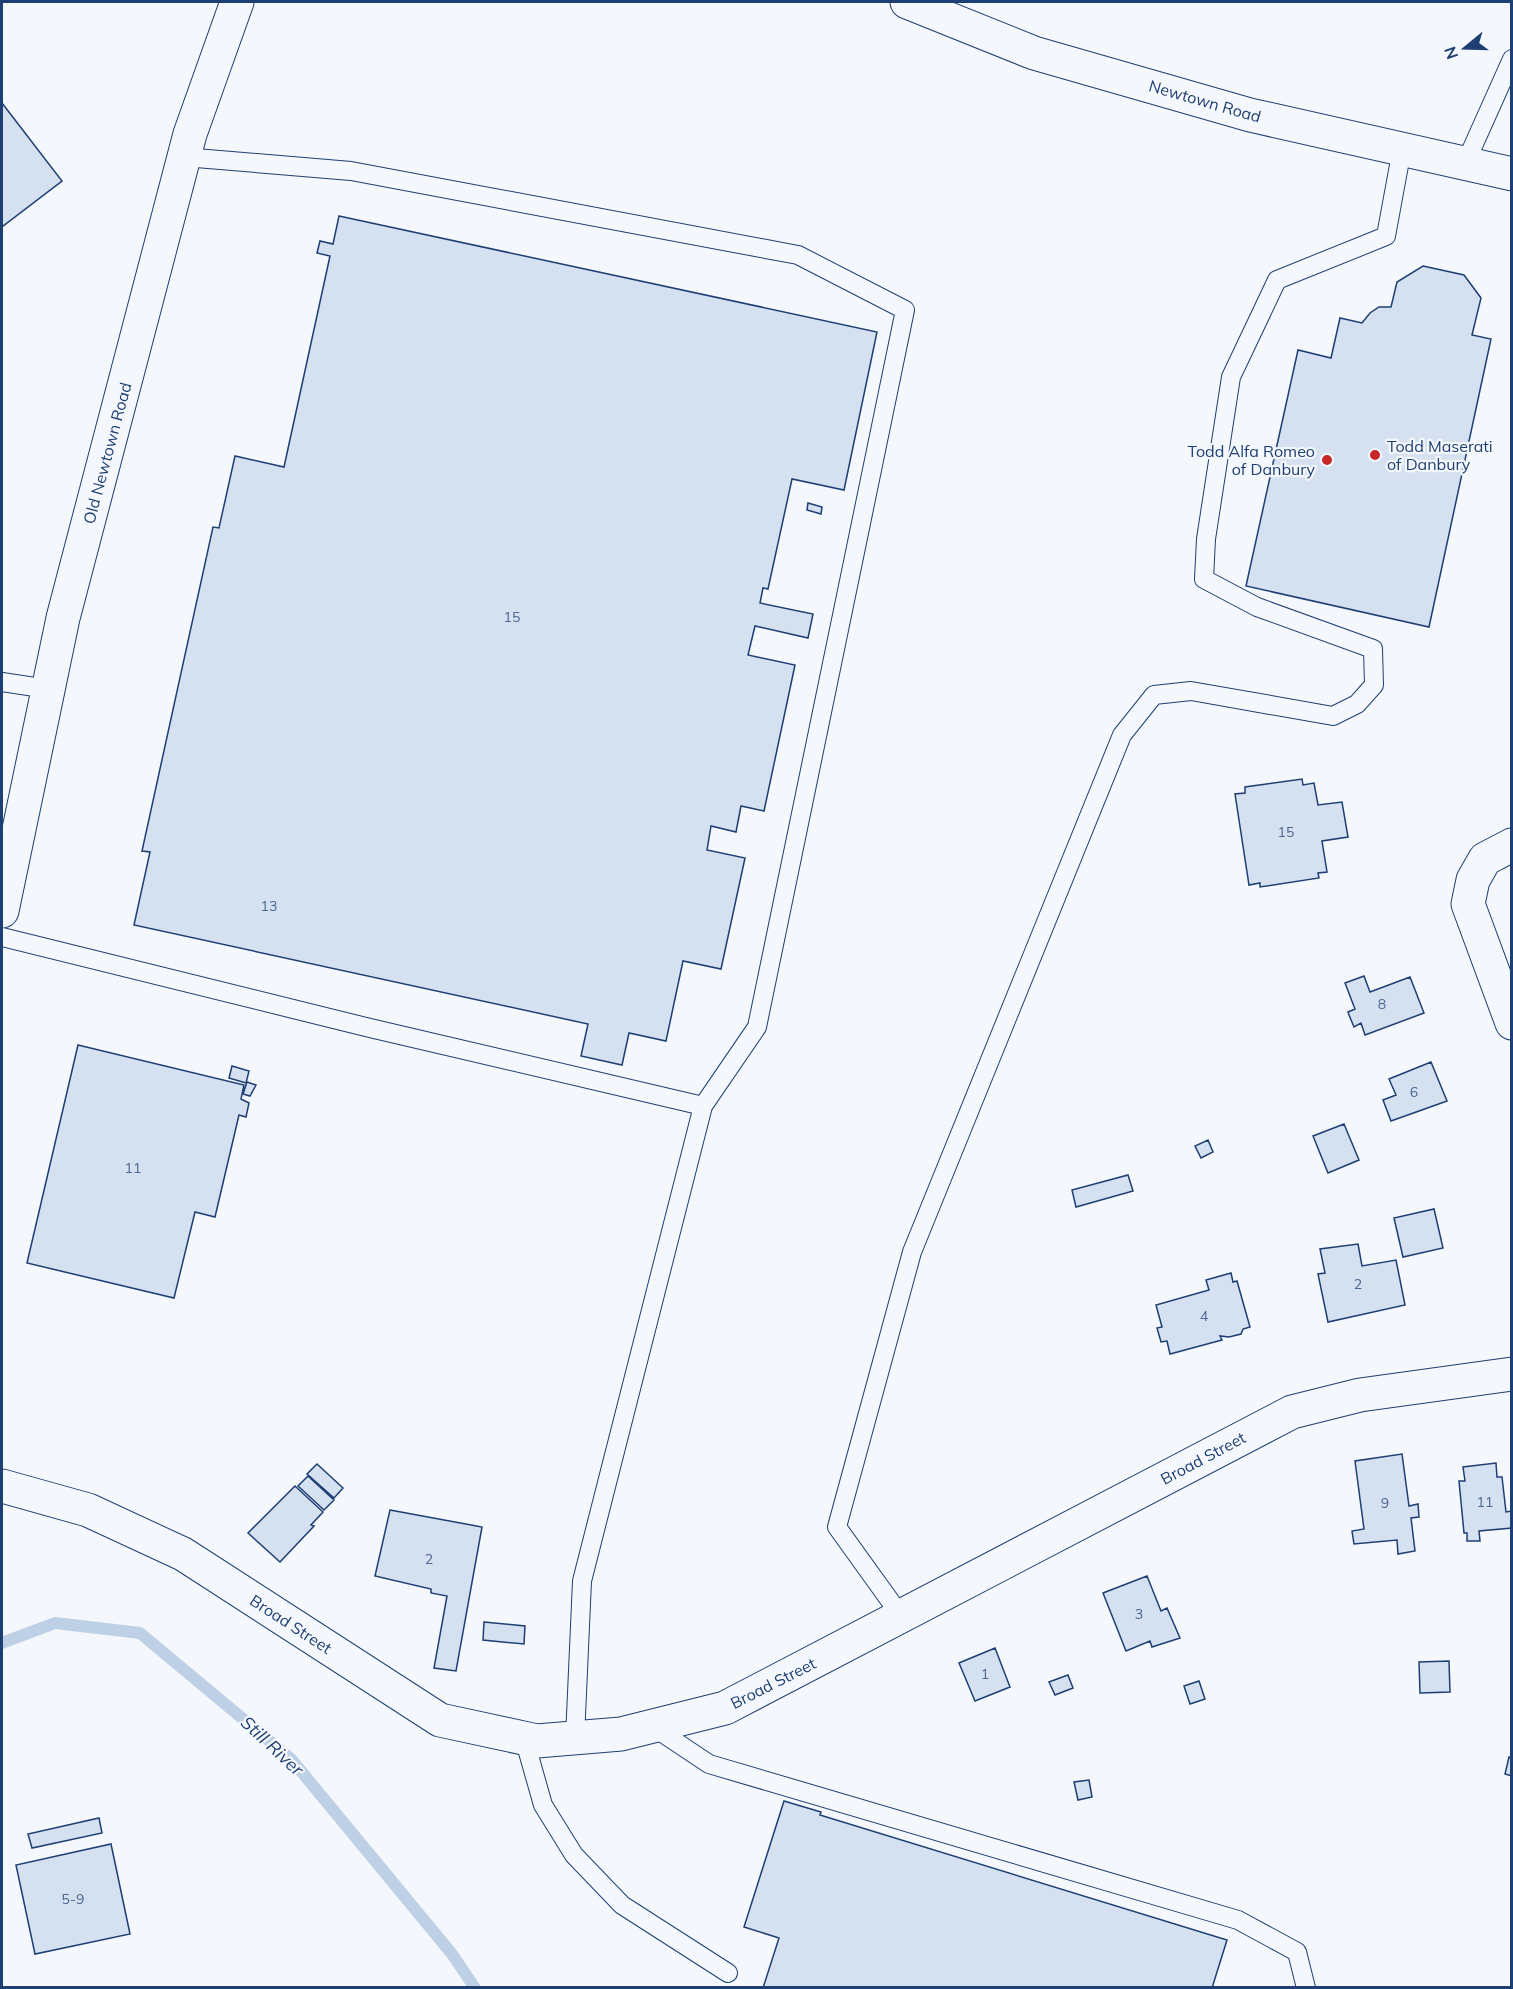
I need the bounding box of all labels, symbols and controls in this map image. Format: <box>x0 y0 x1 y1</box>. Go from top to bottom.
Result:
north arrow <box>1435 18 1495 78</box>
text: N <box>1439 44 1462 62</box>
street label: Newtown Road <box>1147 75 1263 127</box>
street label: Old Newtown Road <box>78 380 136 526</box>
place label: Todd Maserati of Danbury <box>1387 436 1493 474</box>
place label: Todd Alfa Romeo of Danbury <box>1187 441 1316 479</box>
marker: Todd Maserati of Danbury <box>1368 448 1382 462</box>
marker: Todd Alfa Romeo of Danbury <box>1320 453 1334 467</box>
house number: 15 <box>504 608 520 626</box>
house number: 15 <box>1278 823 1294 841</box>
house number: 13 <box>261 897 277 915</box>
house number: 8 <box>1378 995 1386 1013</box>
house number: 6 <box>1410 1083 1418 1101</box>
house number: 11 <box>125 1159 141 1177</box>
house number: 2 <box>1354 1275 1362 1293</box>
house number: 4 <box>1200 1307 1209 1325</box>
street label: Broad Street <box>1157 1427 1249 1489</box>
house number: 11 <box>1477 1493 1493 1511</box>
house number: 9 <box>1381 1494 1389 1512</box>
house number: 2 <box>425 1550 433 1568</box>
street label: Broad Street <box>246 1590 336 1658</box>
house number: 3 <box>1135 1605 1143 1623</box>
street label: Broad Street <box>727 1653 819 1713</box>
house number: 1 <box>981 1665 989 1683</box>
water label: Still River <box>236 1711 310 1781</box>
house number: 5-9 <box>62 1890 84 1908</box>

